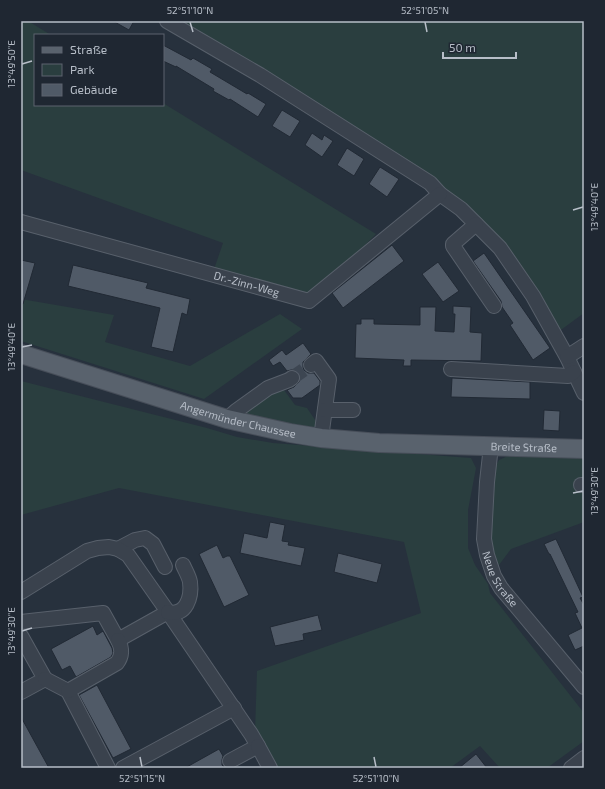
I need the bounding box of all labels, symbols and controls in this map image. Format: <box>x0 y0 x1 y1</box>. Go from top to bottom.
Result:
text: 52°51'10"N <box>167 4 213 16</box>
text: 52°51'05"N <box>401 4 449 16</box>
legend <box>34 34 164 106</box>
scale bar <box>443 34 516 60</box>
text: 13°49'50"E <box>5 40 17 88</box>
text: 50 m <box>449 40 476 54</box>
text: Straße <box>70 42 107 56</box>
text: Park <box>70 62 95 76</box>
text: Gebäude <box>70 82 118 96</box>
text: 13°49'40"E <box>588 182 600 231</box>
street label: Dr.-Zinn-Weg <box>213 268 281 299</box>
text: 13°49'40"E <box>5 322 17 371</box>
street label: Angermünder Chaussee <box>179 398 297 440</box>
street label: Breite Straße <box>490 439 557 454</box>
text: 13°49'30"E <box>588 467 600 515</box>
street label: Neue Straße <box>480 549 521 609</box>
text: 13°49'30"E <box>5 607 17 655</box>
text: 52°51'15"N <box>119 772 165 784</box>
text: 52°51'10"N <box>353 772 399 784</box>

